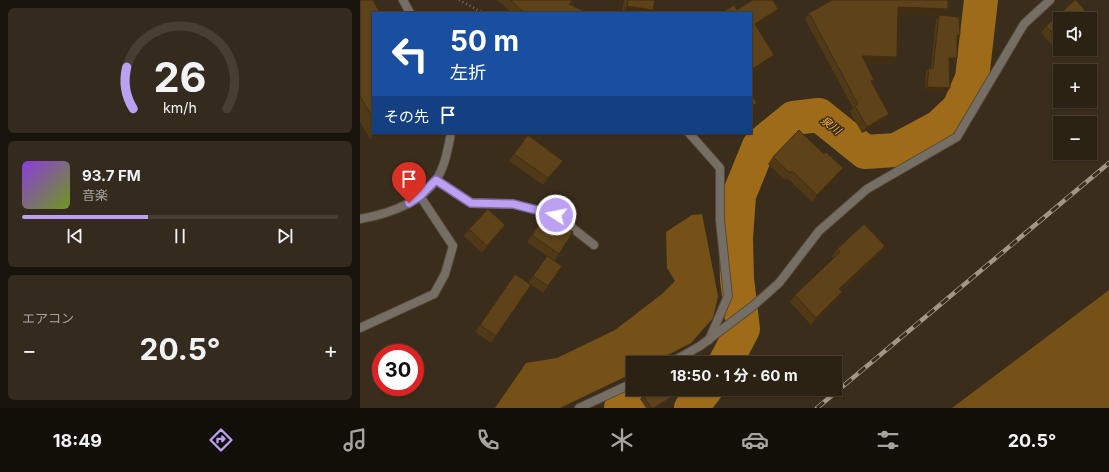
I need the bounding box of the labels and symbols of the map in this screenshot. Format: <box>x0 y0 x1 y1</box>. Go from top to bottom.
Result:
water label: 泉川 <box>818 113 845 138</box>
pin <box>392 162 426 203</box>
position arrow <box>535 194 577 236</box>
speed limit sign: 30 <box>372 344 424 396</box>

